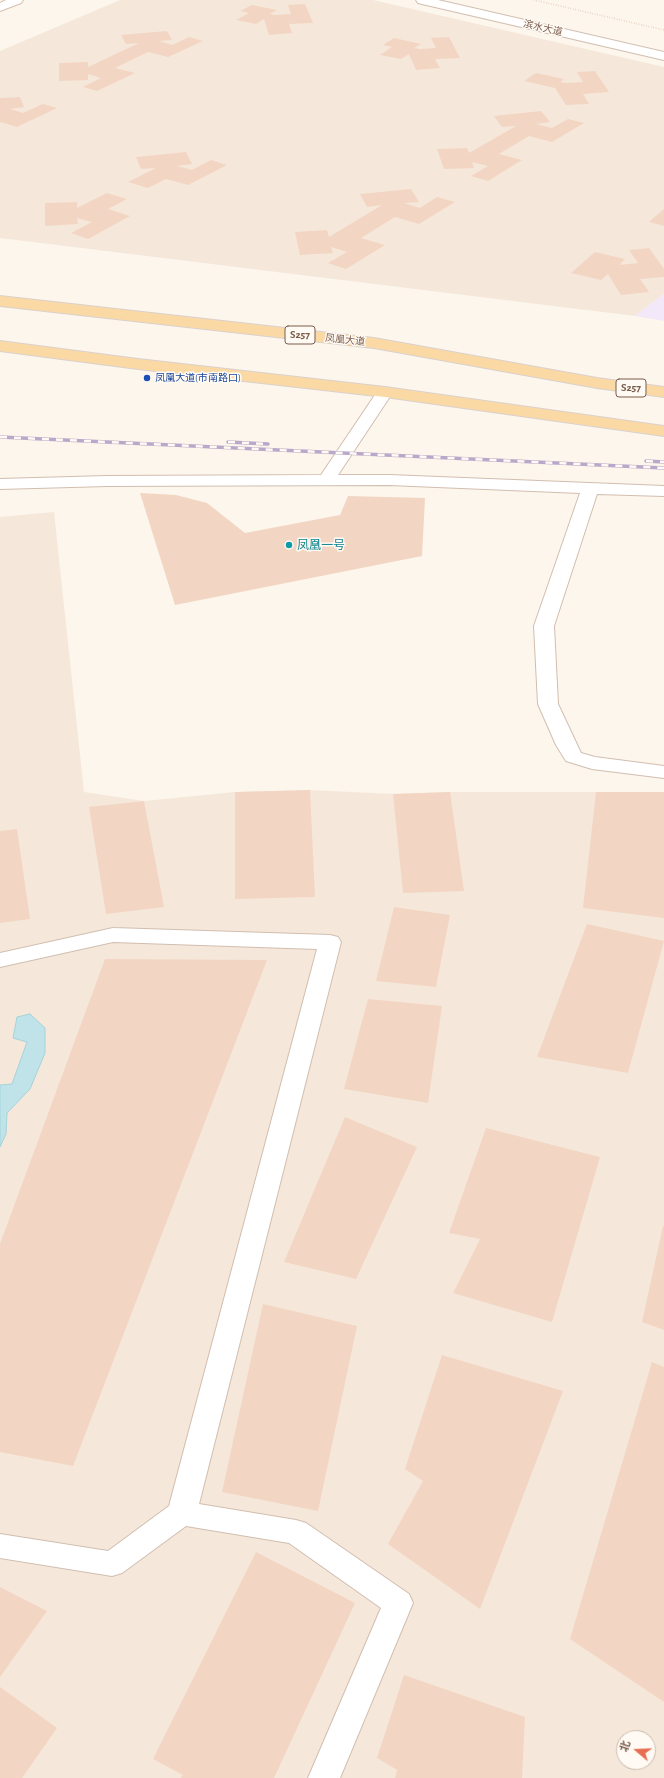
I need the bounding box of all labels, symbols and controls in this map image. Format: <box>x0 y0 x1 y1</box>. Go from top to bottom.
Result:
street label: 滨水大道 <box>522 18 564 38</box>
road number: S257 <box>285 326 315 344</box>
street label: 凤凰大道 <box>324 332 366 348</box>
place label: 凤凰大道(市南路口) <box>155 372 241 384</box>
marker: 凤凰大道(市南路口) <box>142 373 152 383</box>
road number: S257 <box>616 379 646 397</box>
place label: 凤凰一号 <box>297 538 345 552</box>
marker: 凤凰一号 <box>284 540 294 550</box>
north arrow <box>616 1730 656 1770</box>
text: 北 <box>618 1739 632 1753</box>

